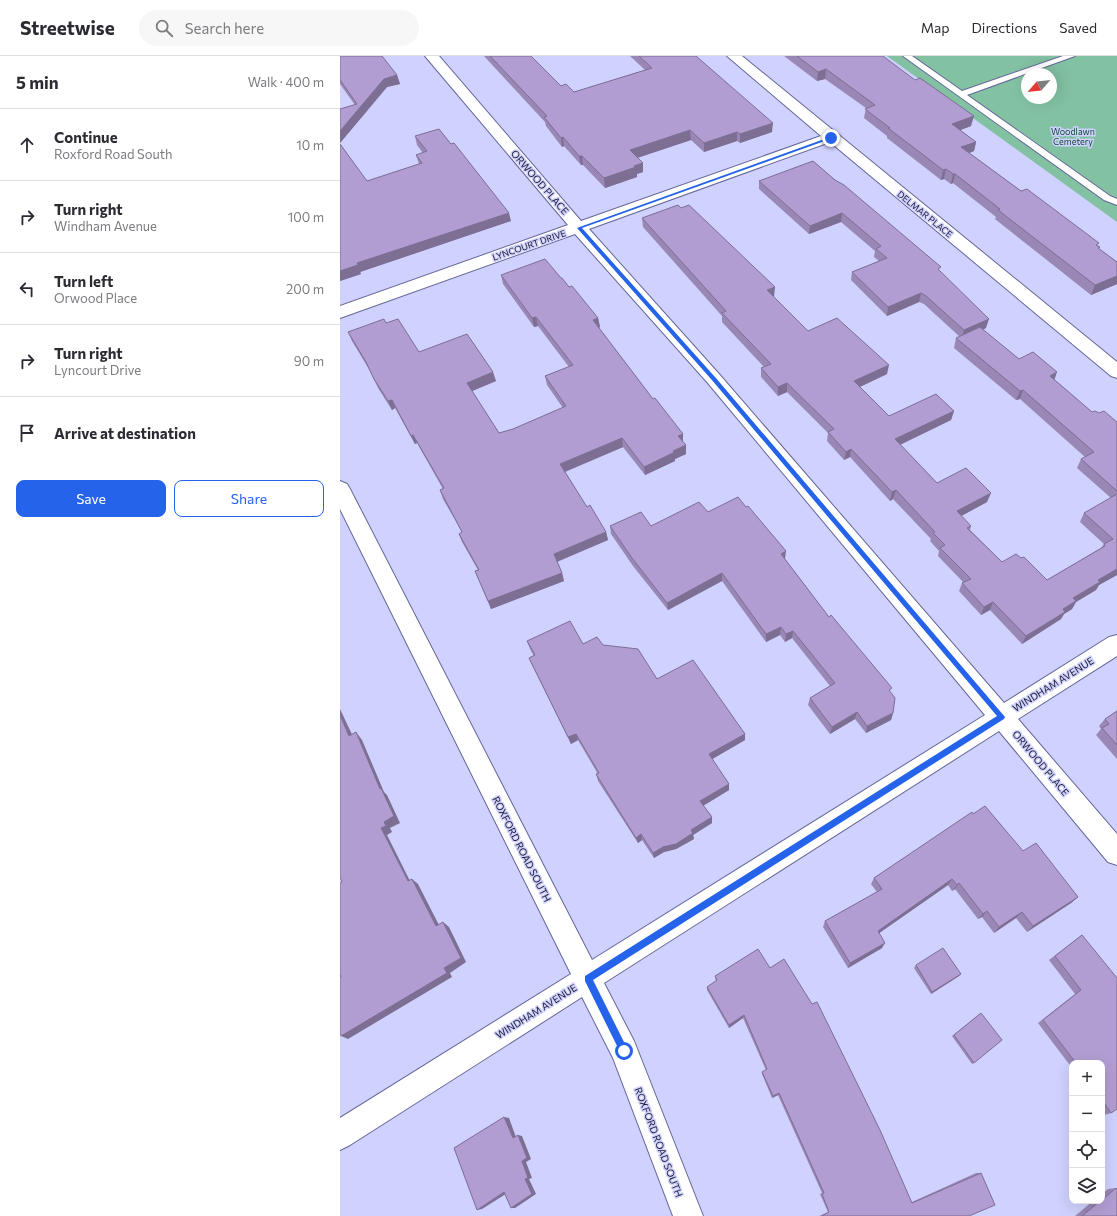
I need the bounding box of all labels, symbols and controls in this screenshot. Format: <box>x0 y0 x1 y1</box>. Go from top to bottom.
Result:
search box <box>139 10 419 46</box>
text: Streetwise <box>20 16 115 39</box>
icon: search <box>153 17 175 39</box>
text: Search here <box>185 19 264 37</box>
text: Map <box>921 19 950 36</box>
text: Directions <box>972 19 1037 36</box>
text: Saved <box>1059 19 1097 36</box>
north arrow <box>1021 68 1057 104</box>
text: 5 min <box>16 72 59 93</box>
text: Walk · 400 m <box>248 74 324 90</box>
park label: Woodlawn Cemetery <box>1051 126 1095 147</box>
text: Continue <box>54 128 118 146</box>
route end <box>822 129 840 147</box>
icon: ahead <box>16 134 38 156</box>
text: 10 m <box>296 137 324 153</box>
text: Roxford Road South <box>54 146 173 162</box>
street label: ORWOOD PLACE <box>509 147 571 217</box>
street label: DELMAR PLACE <box>895 188 955 240</box>
text: Turn right <box>54 200 123 218</box>
icon: right <box>16 206 38 228</box>
text: 100 m <box>288 209 324 225</box>
text: Windham Avenue <box>54 218 157 234</box>
street label: LYNCOURT DRIVE <box>491 227 567 263</box>
text: Turn left <box>54 272 113 290</box>
icon: left <box>16 278 38 300</box>
text: 200 m <box>286 281 324 297</box>
text: Orwood Place <box>54 290 137 306</box>
text: Turn right <box>54 344 123 362</box>
icon: right <box>16 350 38 372</box>
text: 90 m <box>294 353 324 369</box>
text: Lyncourt Drive <box>54 362 141 378</box>
icon: arrive <box>16 422 38 444</box>
text: Arrive at destination <box>54 424 196 442</box>
button: Save <box>16 480 166 517</box>
button: Share <box>174 480 324 517</box>
street label: WINDHAM AVENUE <box>1010 654 1096 714</box>
street label: ORWOOD PLACE <box>1010 728 1072 798</box>
street label: ROXFORD ROAD SOUTH <box>490 794 554 904</box>
street label: WINDHAM AVENUE <box>493 981 579 1041</box>
route start <box>615 1042 633 1060</box>
map controls <box>1069 1060 1105 1204</box>
button: + <box>1069 1060 1105 1096</box>
street label: ROXFORD ROAD SOUTH <box>632 1085 686 1199</box>
button: − <box>1069 1096 1105 1132</box>
button: locate <box>1069 1132 1105 1168</box>
button: layers <box>1069 1168 1105 1204</box>

